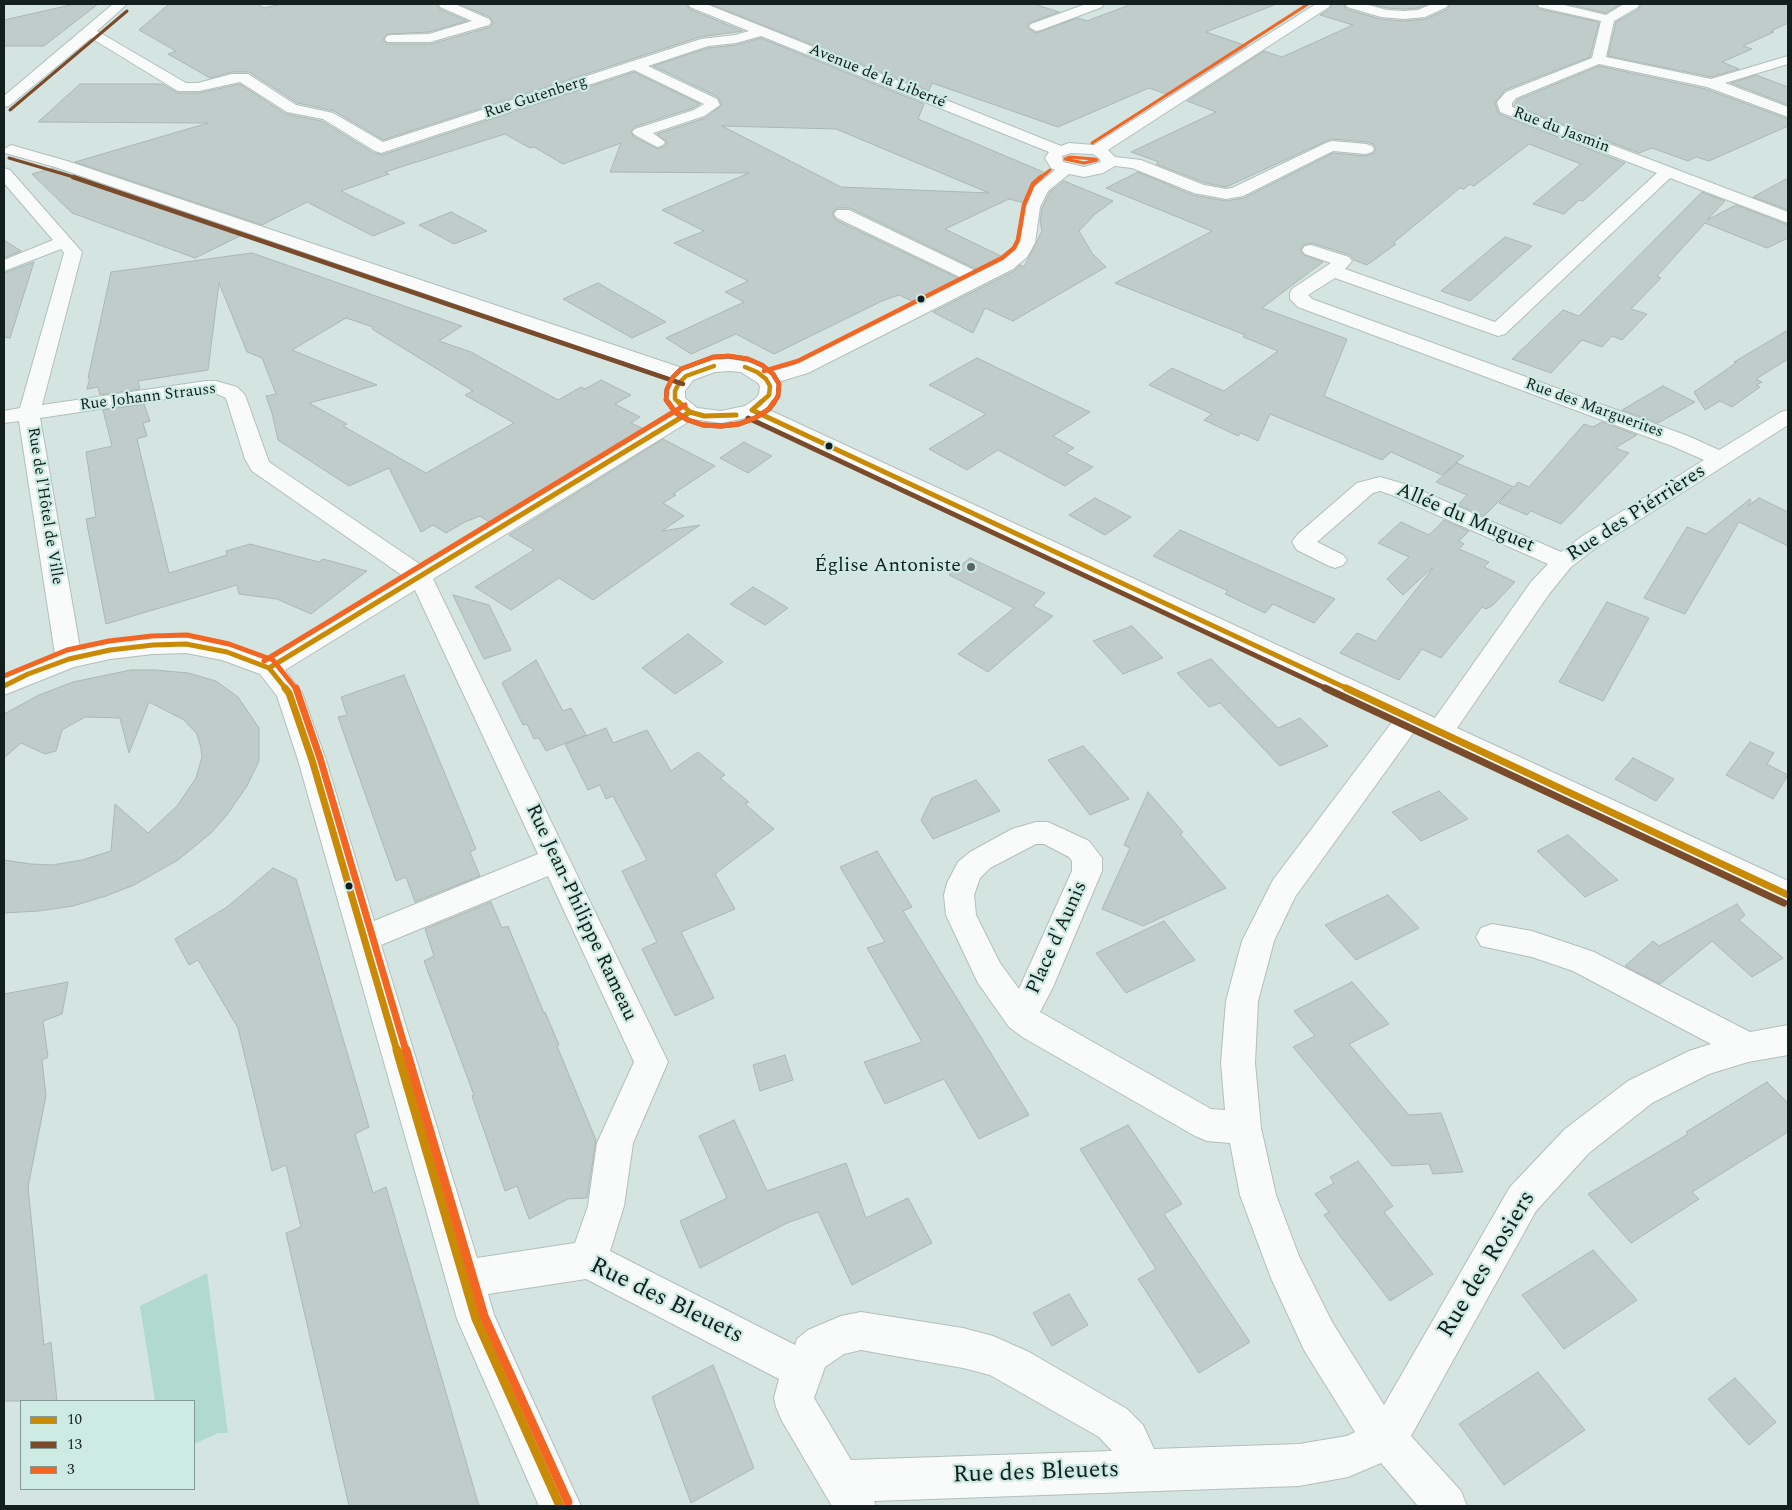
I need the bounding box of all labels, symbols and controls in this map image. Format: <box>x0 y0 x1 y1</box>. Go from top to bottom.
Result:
street label: Avenue de la Liberté <box>806 41 948 113</box>
street label: Rue Gutenberg <box>482 72 590 124</box>
street label: Rue du Jasmin <box>1510 104 1612 158</box>
unlabelled marker <box>916 294 926 304</box>
street label: Rue des Marguerites <box>1522 375 1666 443</box>
street label: Rue Johann Strauss <box>79 380 217 416</box>
street label: Rue de l'Hôtel de Ville <box>22 426 66 586</box>
unlabelled marker <box>824 441 834 451</box>
street label: Rue des Piérrières <box>1563 460 1711 568</box>
street label: Allée du Muguet <box>1392 479 1538 559</box>
place label: Église Antoniste <box>814 555 961 579</box>
marker: Église Antoniste <box>965 561 977 573</box>
street label: Rue Jean-Philippe Rameau <box>519 801 641 1025</box>
street label: Place d'Aunis <box>1022 878 1094 998</box>
unlabelled marker <box>344 881 354 891</box>
street label: Rue des Rosiers <box>1433 1186 1543 1344</box>
street label: Rue des Bleuets <box>585 1253 747 1351</box>
legend <box>20 1400 195 1490</box>
text: 10 <box>67 1408 82 1431</box>
text: 13 <box>67 1433 82 1456</box>
street label: Rue des Bleuets <box>952 1457 1120 1491</box>
text: 3 <box>67 1458 75 1481</box>

